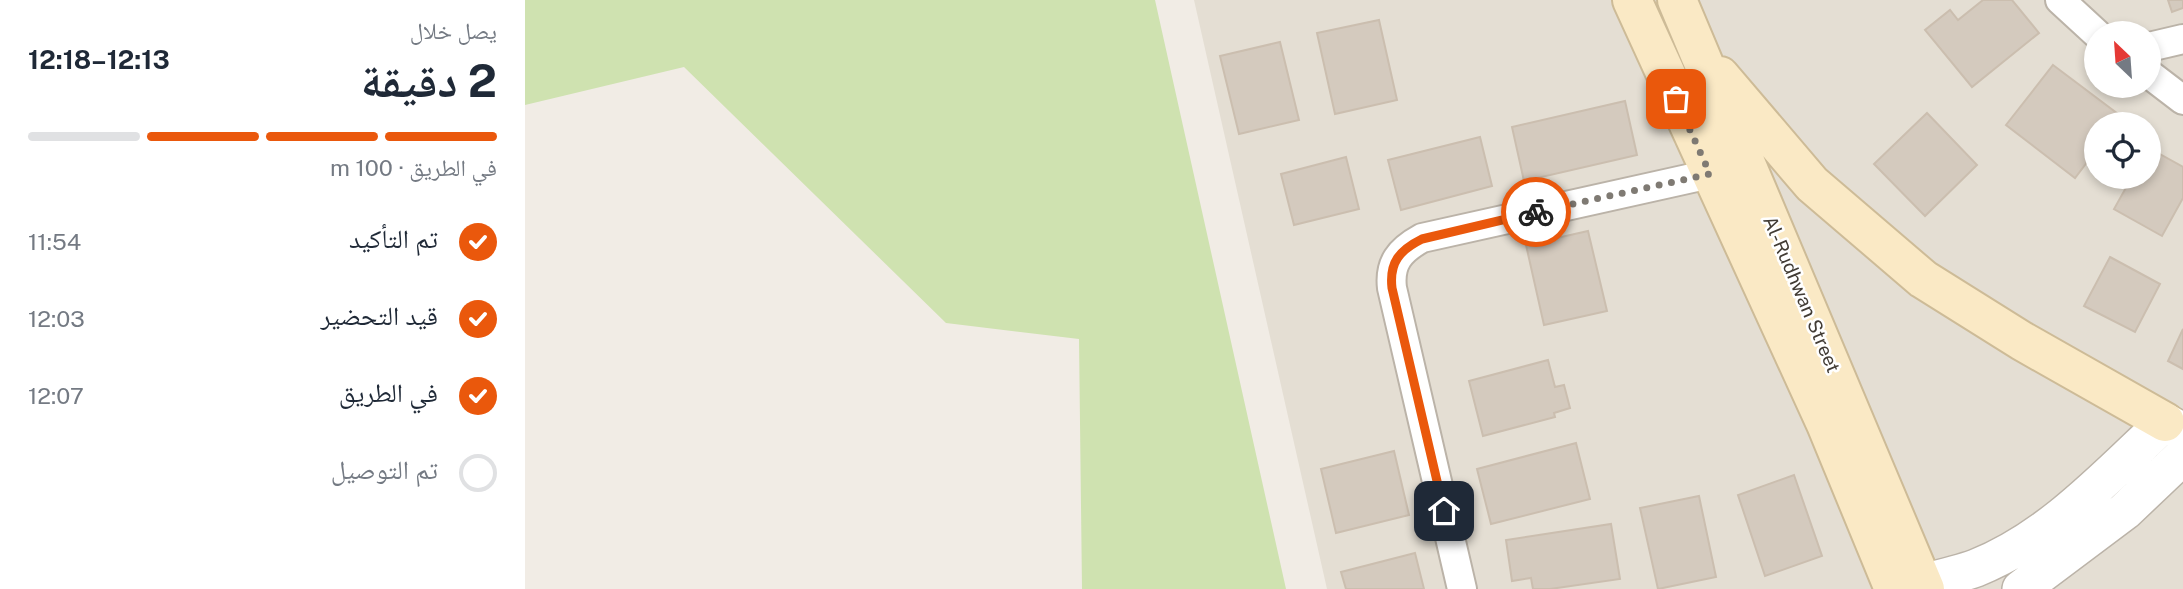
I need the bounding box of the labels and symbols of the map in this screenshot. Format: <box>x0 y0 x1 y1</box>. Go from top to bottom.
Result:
north arrow <box>2084 21 2161 98</box>
pin <box>1646 69 1706 129</box>
courier <box>1501 177 1571 247</box>
street label: Al-Rudhwan Street <box>1759 212 1845 376</box>
pin <box>1414 481 1474 541</box>

